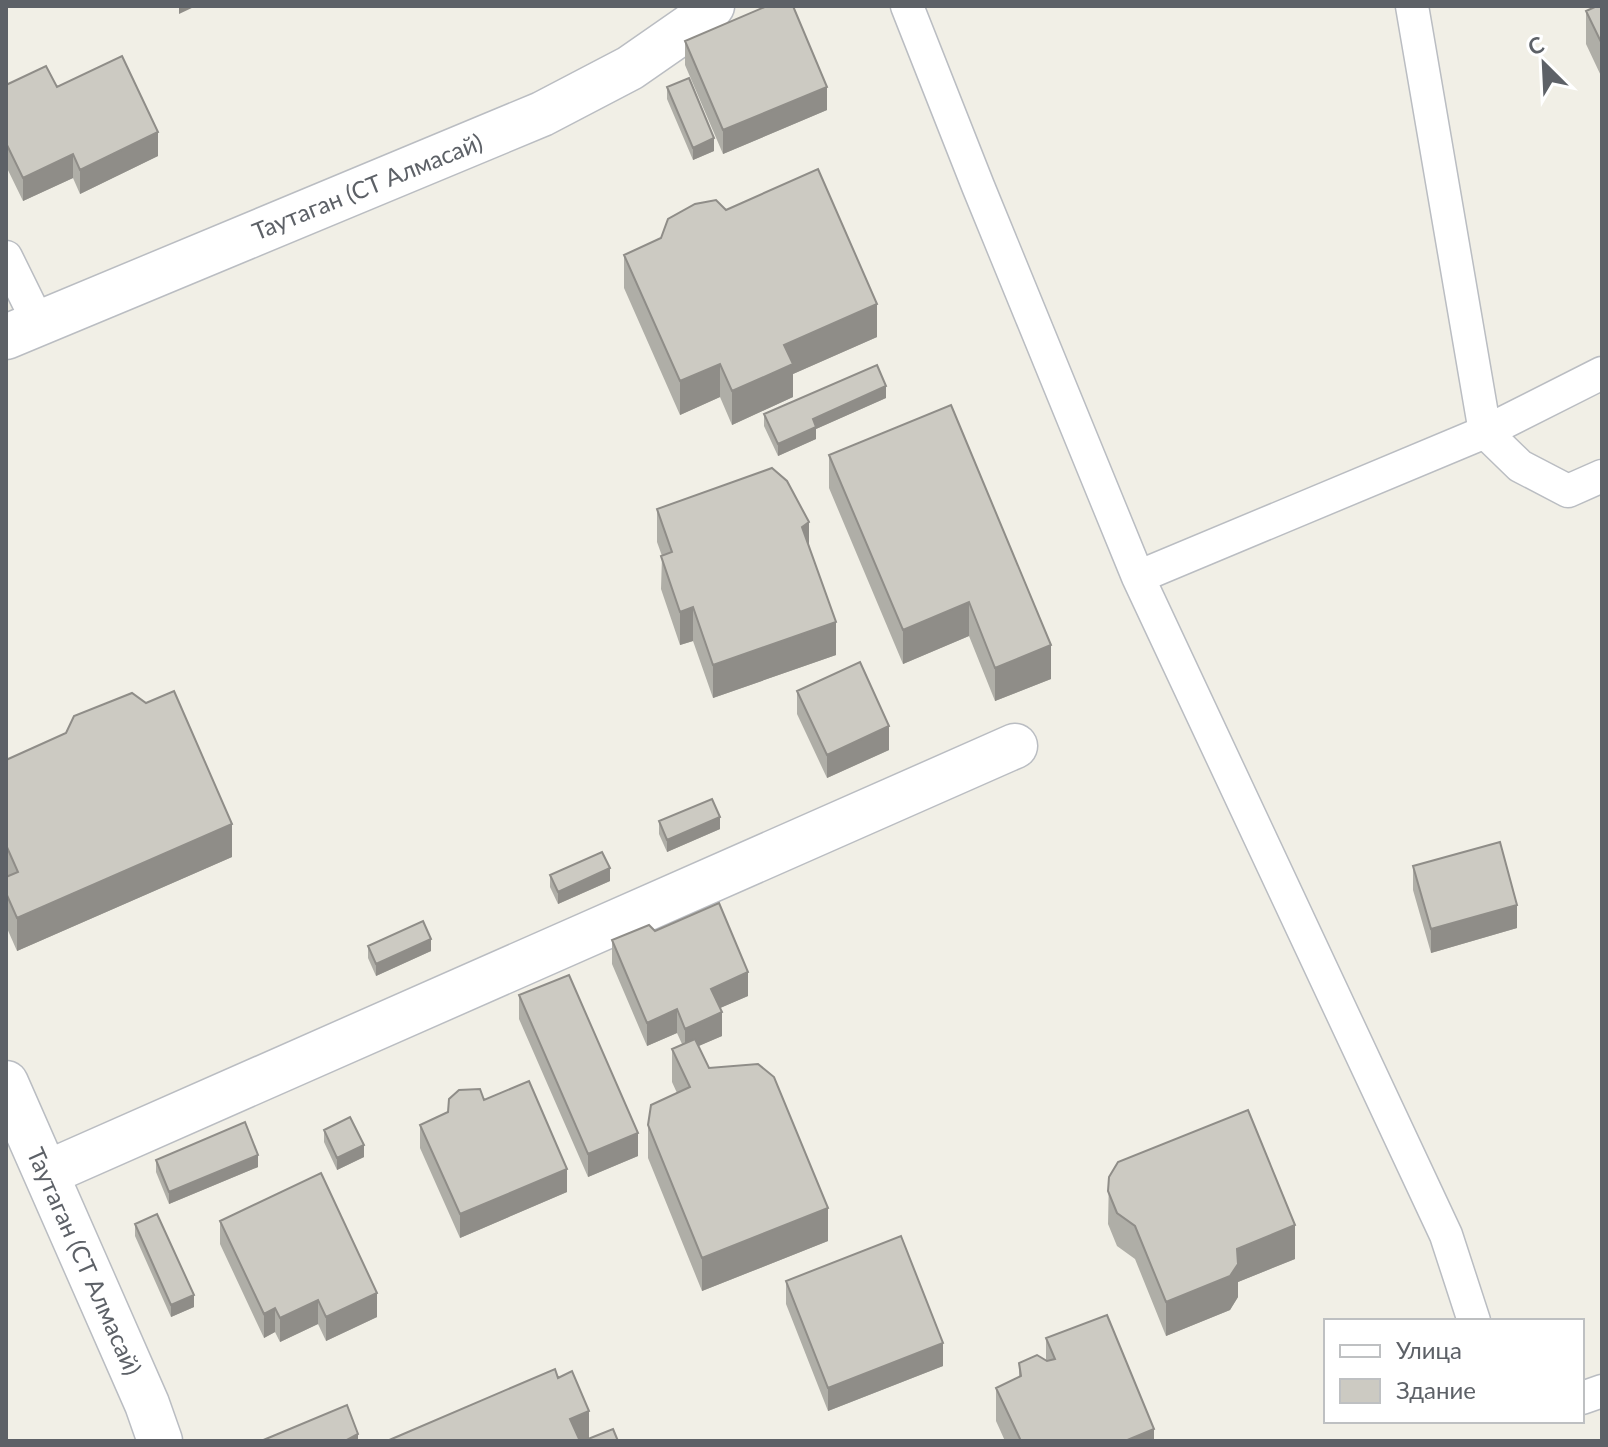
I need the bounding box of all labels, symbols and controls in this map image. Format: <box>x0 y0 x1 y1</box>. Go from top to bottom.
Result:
north arrow <box>1504 24 1584 104</box>
text: С <box>1524 30 1548 61</box>
street label: Таутаган (СТ Алмасай) <box>248 127 486 245</box>
street label: Таутаган (СТ Алмасай) <box>22 1143 148 1379</box>
legend <box>1324 1319 1584 1423</box>
text: Улица <box>1396 1335 1462 1364</box>
text: Здание <box>1396 1375 1476 1404</box>

